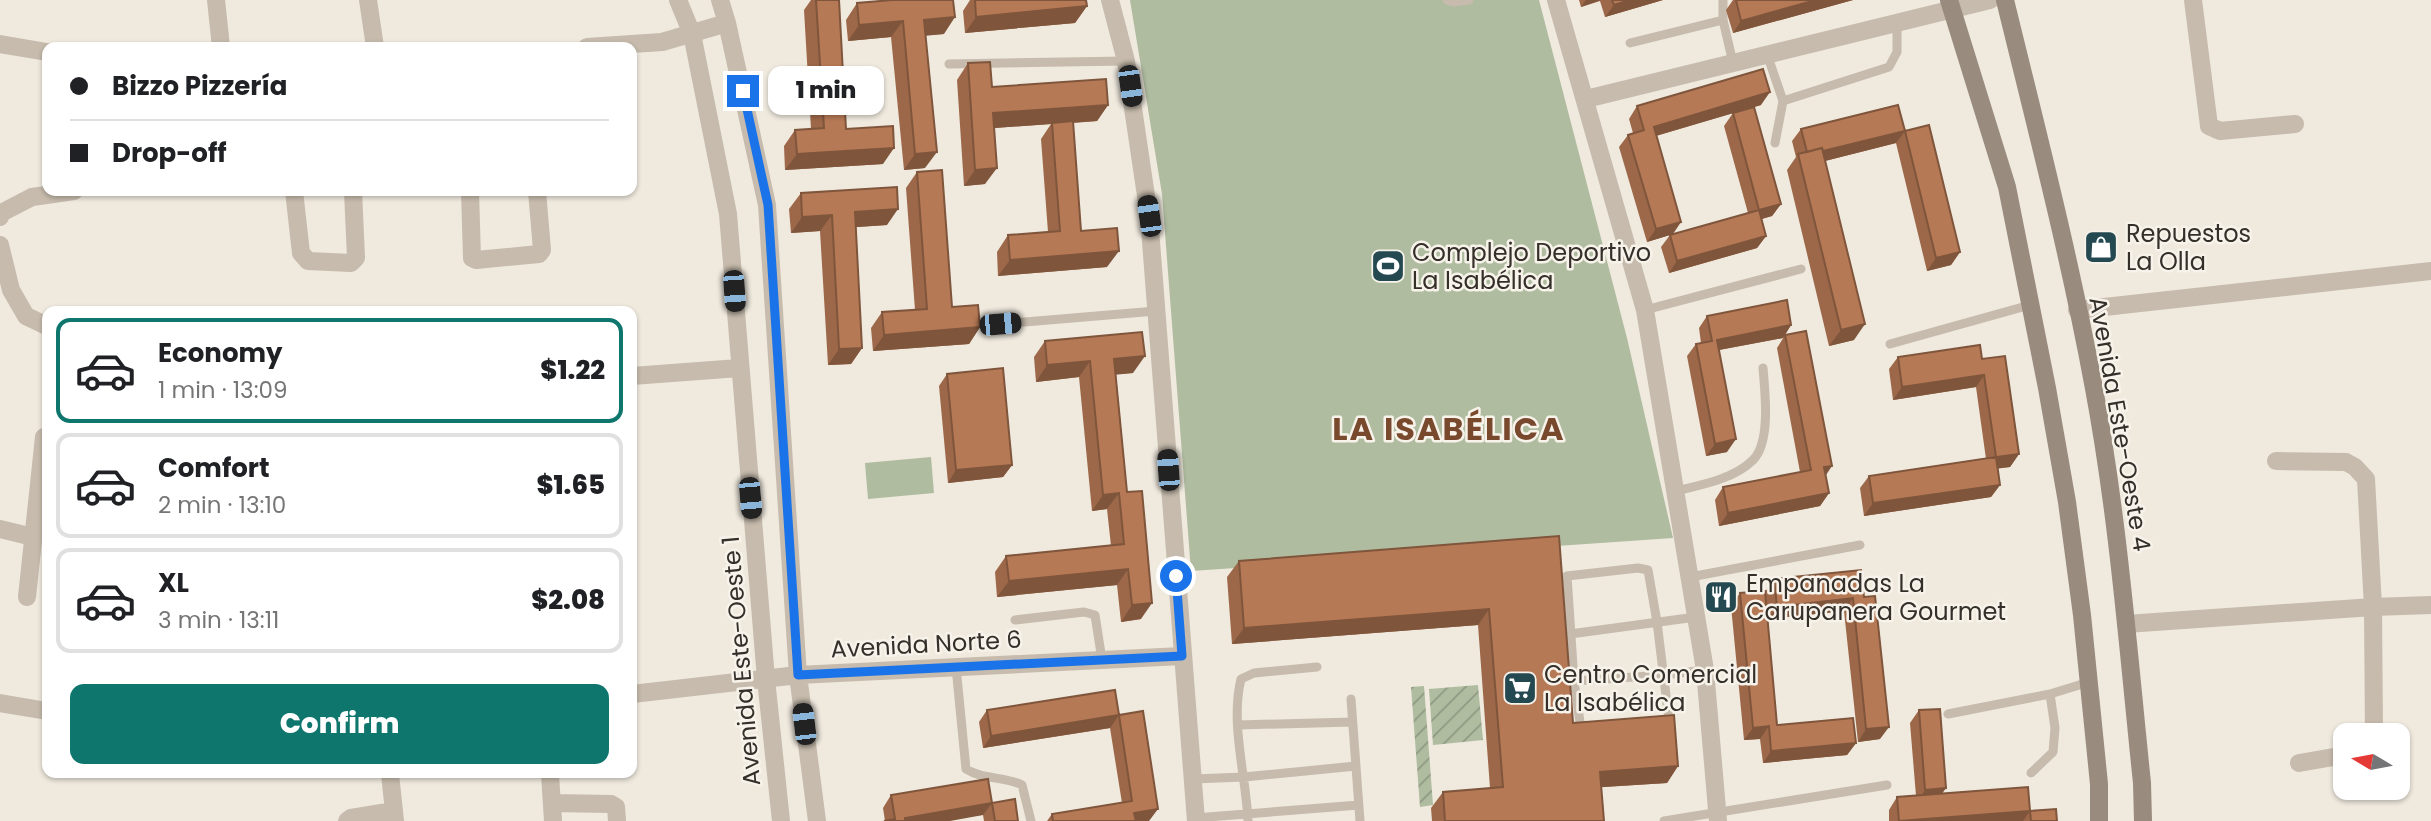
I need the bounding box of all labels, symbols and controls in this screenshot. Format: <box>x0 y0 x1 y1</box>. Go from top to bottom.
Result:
car <box>1117 64 1144 108</box>
callout: 1 min <box>768 66 883 116</box>
text: Bizzo Pizzería <box>112 68 288 104</box>
text: 1 min <box>796 74 856 106</box>
route end <box>727 75 759 107</box>
text: Drop-off <box>112 135 227 171</box>
car <box>1136 194 1163 238</box>
place label: Repuestos La Olla <box>2126 217 2251 278</box>
shop icon: Repuestos La Olla <box>2082 228 2120 266</box>
place label: Complejo Deportivo La Isabélica <box>1412 236 1651 297</box>
sports icon: Complejo Deportivo La Isabélica <box>1369 247 1407 285</box>
car <box>723 269 746 313</box>
street label: Avenida Este-Oeste 4 <box>2081 294 2159 554</box>
car <box>979 312 1022 336</box>
text: Economy <box>158 335 282 371</box>
icon: car <box>74 339 137 402</box>
text: $1.22 <box>540 352 605 388</box>
text: 1 min · 13:09 <box>158 374 287 406</box>
district label: LA ISABÉLICA <box>1332 406 1566 451</box>
car <box>1157 448 1180 492</box>
text: Comfort <box>158 450 270 486</box>
icon: car <box>74 454 137 517</box>
text: $1.65 <box>536 467 605 503</box>
car <box>738 476 763 520</box>
text: 2 min · 13:10 <box>158 489 286 521</box>
street label: Avenida Este-Oeste 1 <box>714 535 768 787</box>
route start <box>1160 560 1192 592</box>
text: XL <box>158 565 189 601</box>
place label: Empanadas La Carupanera Gourmet <box>1746 567 2006 628</box>
icon: car <box>74 569 137 632</box>
restaurant icon: Empanadas La Carupanera Gourmet <box>1702 578 1740 616</box>
text: $2.08 <box>531 582 605 618</box>
text: 3 min · 13:11 <box>158 604 279 636</box>
street label: Avenida Norte 6 <box>830 623 1022 665</box>
place label: Centro Comercial La Isabélica <box>1544 658 1757 719</box>
supermarket icon: Centro Comercial La Isabélica <box>1501 669 1539 707</box>
button: Confirm <box>70 684 609 764</box>
car <box>792 702 817 746</box>
north arrow <box>2333 723 2410 800</box>
map controls <box>2333 723 2410 800</box>

